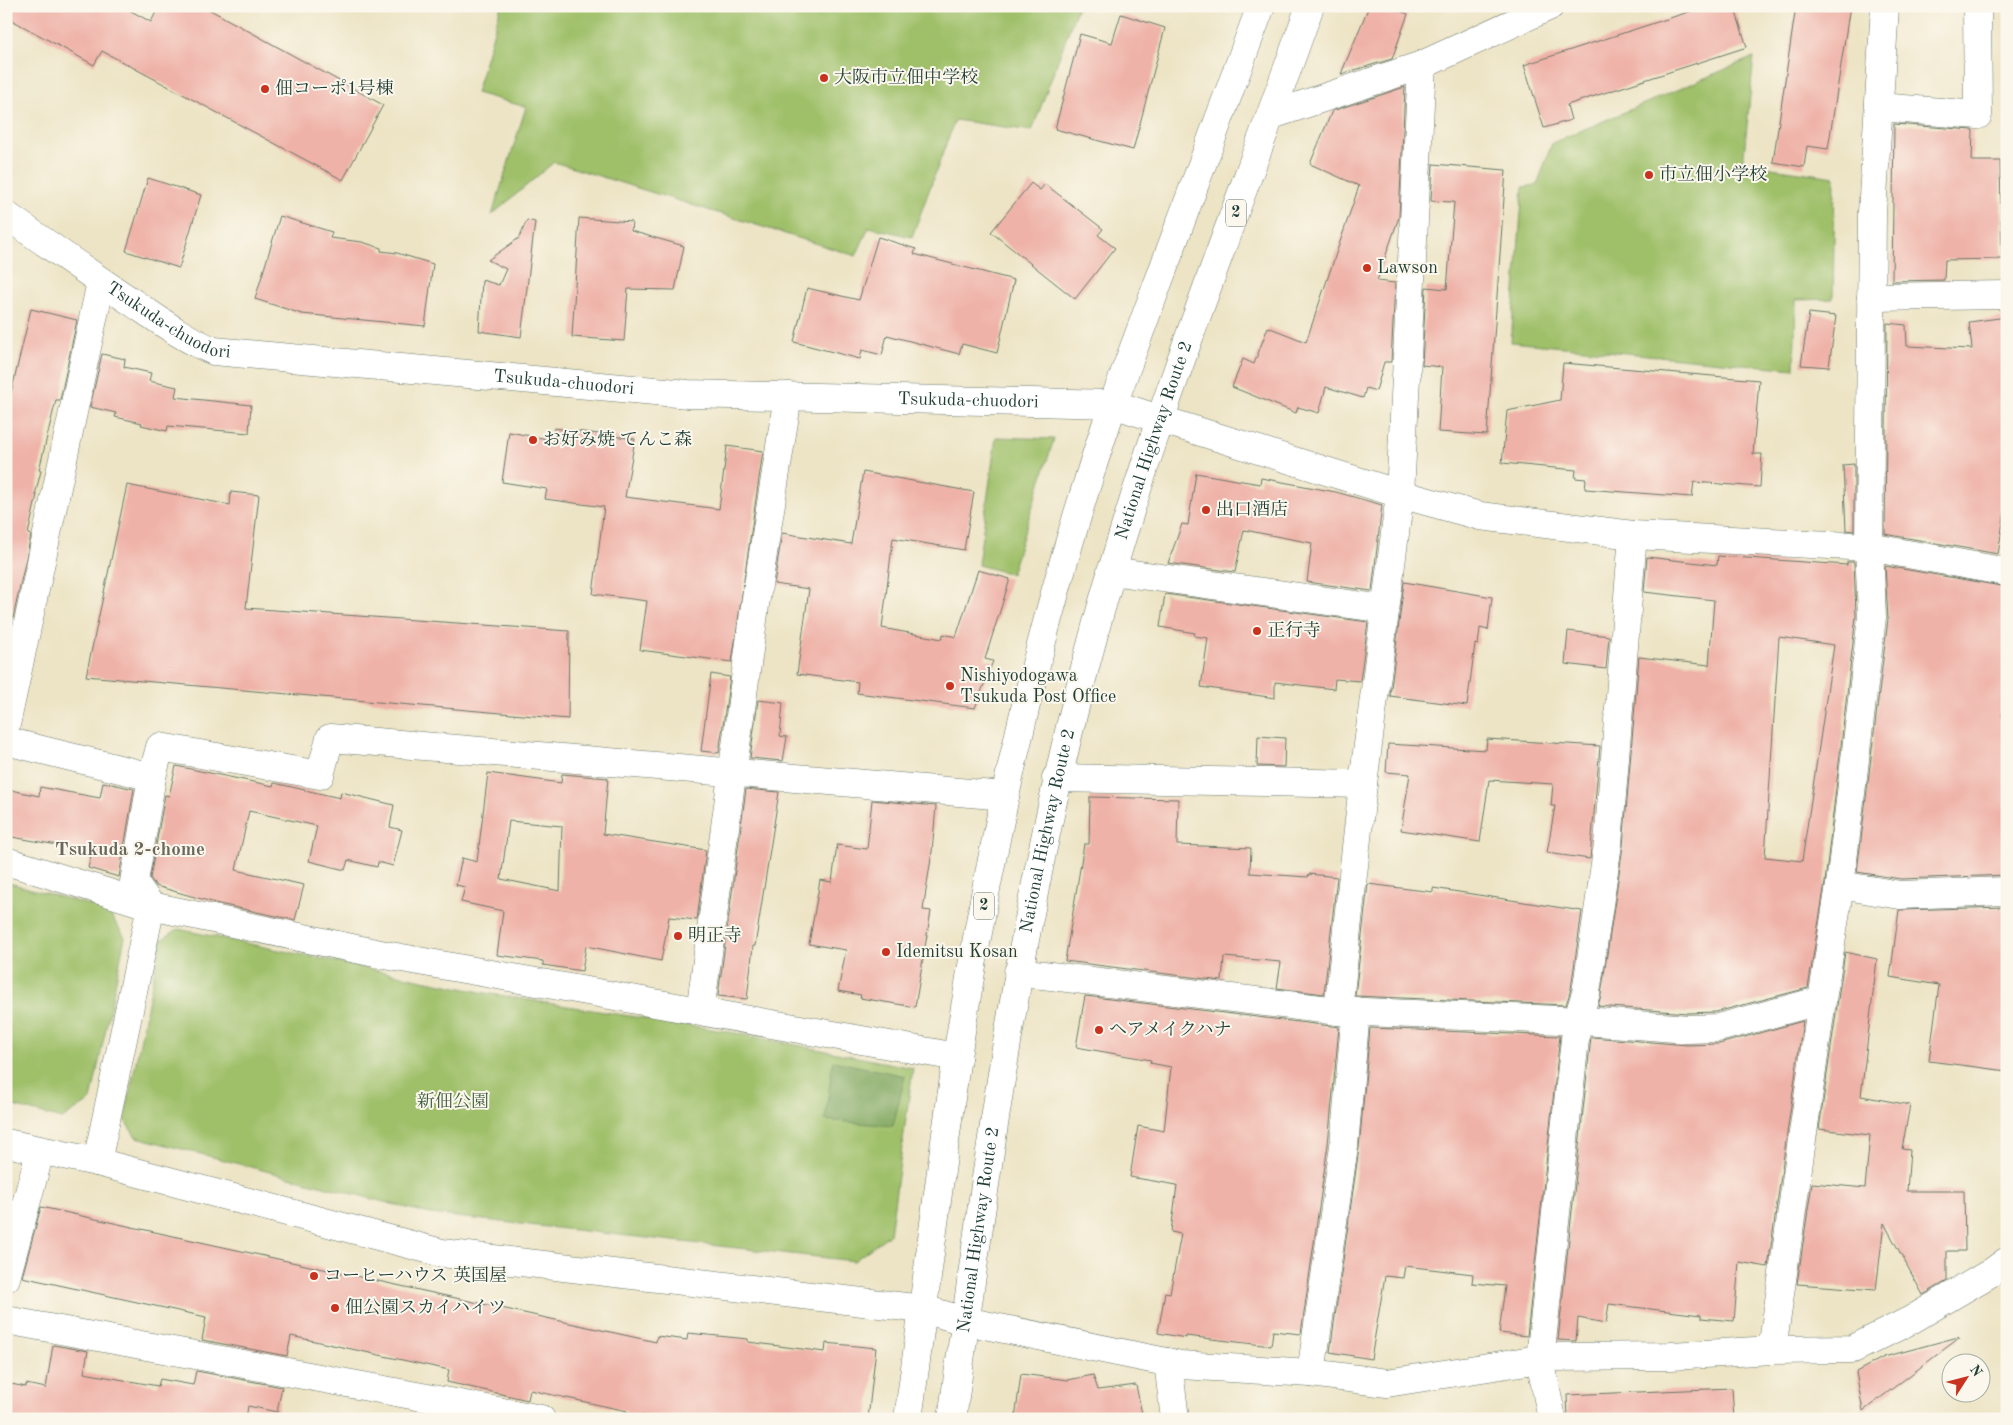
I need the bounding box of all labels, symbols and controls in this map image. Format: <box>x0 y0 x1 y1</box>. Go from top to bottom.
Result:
place label: 大阪市立佃中学校 <box>834 67 978 87</box>
marker: 大阪市立佃中学校 <box>818 72 830 84</box>
place label: 佃コーポ1号棟 <box>275 78 393 98</box>
marker: 佃コーポ1号棟 <box>259 83 271 95</box>
place label: 市立佃小学校 <box>1659 164 1767 184</box>
marker: 市立佃小学校 <box>1643 169 1655 181</box>
road number: 2 <box>1226 200 1246 227</box>
place label: Lawson <box>1377 259 1438 277</box>
marker: Lawson <box>1361 262 1373 274</box>
street label: Tsukuda-chuodori <box>103 279 232 361</box>
street label: National Highway Route 2 <box>1113 339 1196 542</box>
street label: Tsukuda-chuodori <box>493 367 635 398</box>
street label: Tsukuda-chuodori <box>897 390 1039 411</box>
place label: お好み焼 てんこ森 <box>543 429 692 449</box>
marker: お好み焼 てんこ森 <box>527 434 539 446</box>
place label: 出口酒店 <box>1216 499 1288 519</box>
marker: 出口酒店 <box>1200 504 1212 516</box>
place label: 正行寺 <box>1267 620 1321 640</box>
marker: 正行寺 <box>1251 625 1263 637</box>
place label: Nishiyodogawa Tsukuda Post Office <box>960 667 1116 706</box>
marker: Nishiyodogawa Tsukuda Post Office <box>944 680 956 692</box>
street label: National Highway Route 2 <box>1017 727 1078 934</box>
district label: Tsukuda 2-chome <box>55 841 205 860</box>
road number: 2 <box>974 892 994 919</box>
place label: 明正寺 <box>688 925 742 945</box>
marker: 明正寺 <box>672 930 684 942</box>
place label: Idemitsu Kosan <box>896 943 1018 961</box>
marker: Idemitsu Kosan <box>880 946 892 958</box>
place label: ヘアメイクハナ <box>1109 1021 1232 1039</box>
marker: ヘアメイクハナ <box>1093 1024 1105 1036</box>
park label: 新佃公園 <box>417 1091 489 1111</box>
street label: National Highway Route 2 <box>955 1125 1002 1334</box>
place label: コーヒーハウス 英国屋 <box>324 1265 507 1285</box>
marker: コーヒーハウス 英国屋 <box>308 1270 320 1282</box>
place label: 佃公園スカイハイツ <box>345 1297 506 1317</box>
marker: 佃公園スカイハイツ <box>329 1302 341 1314</box>
north arrow <box>1940 1352 1990 1402</box>
text: N <box>1967 1363 1985 1380</box>

